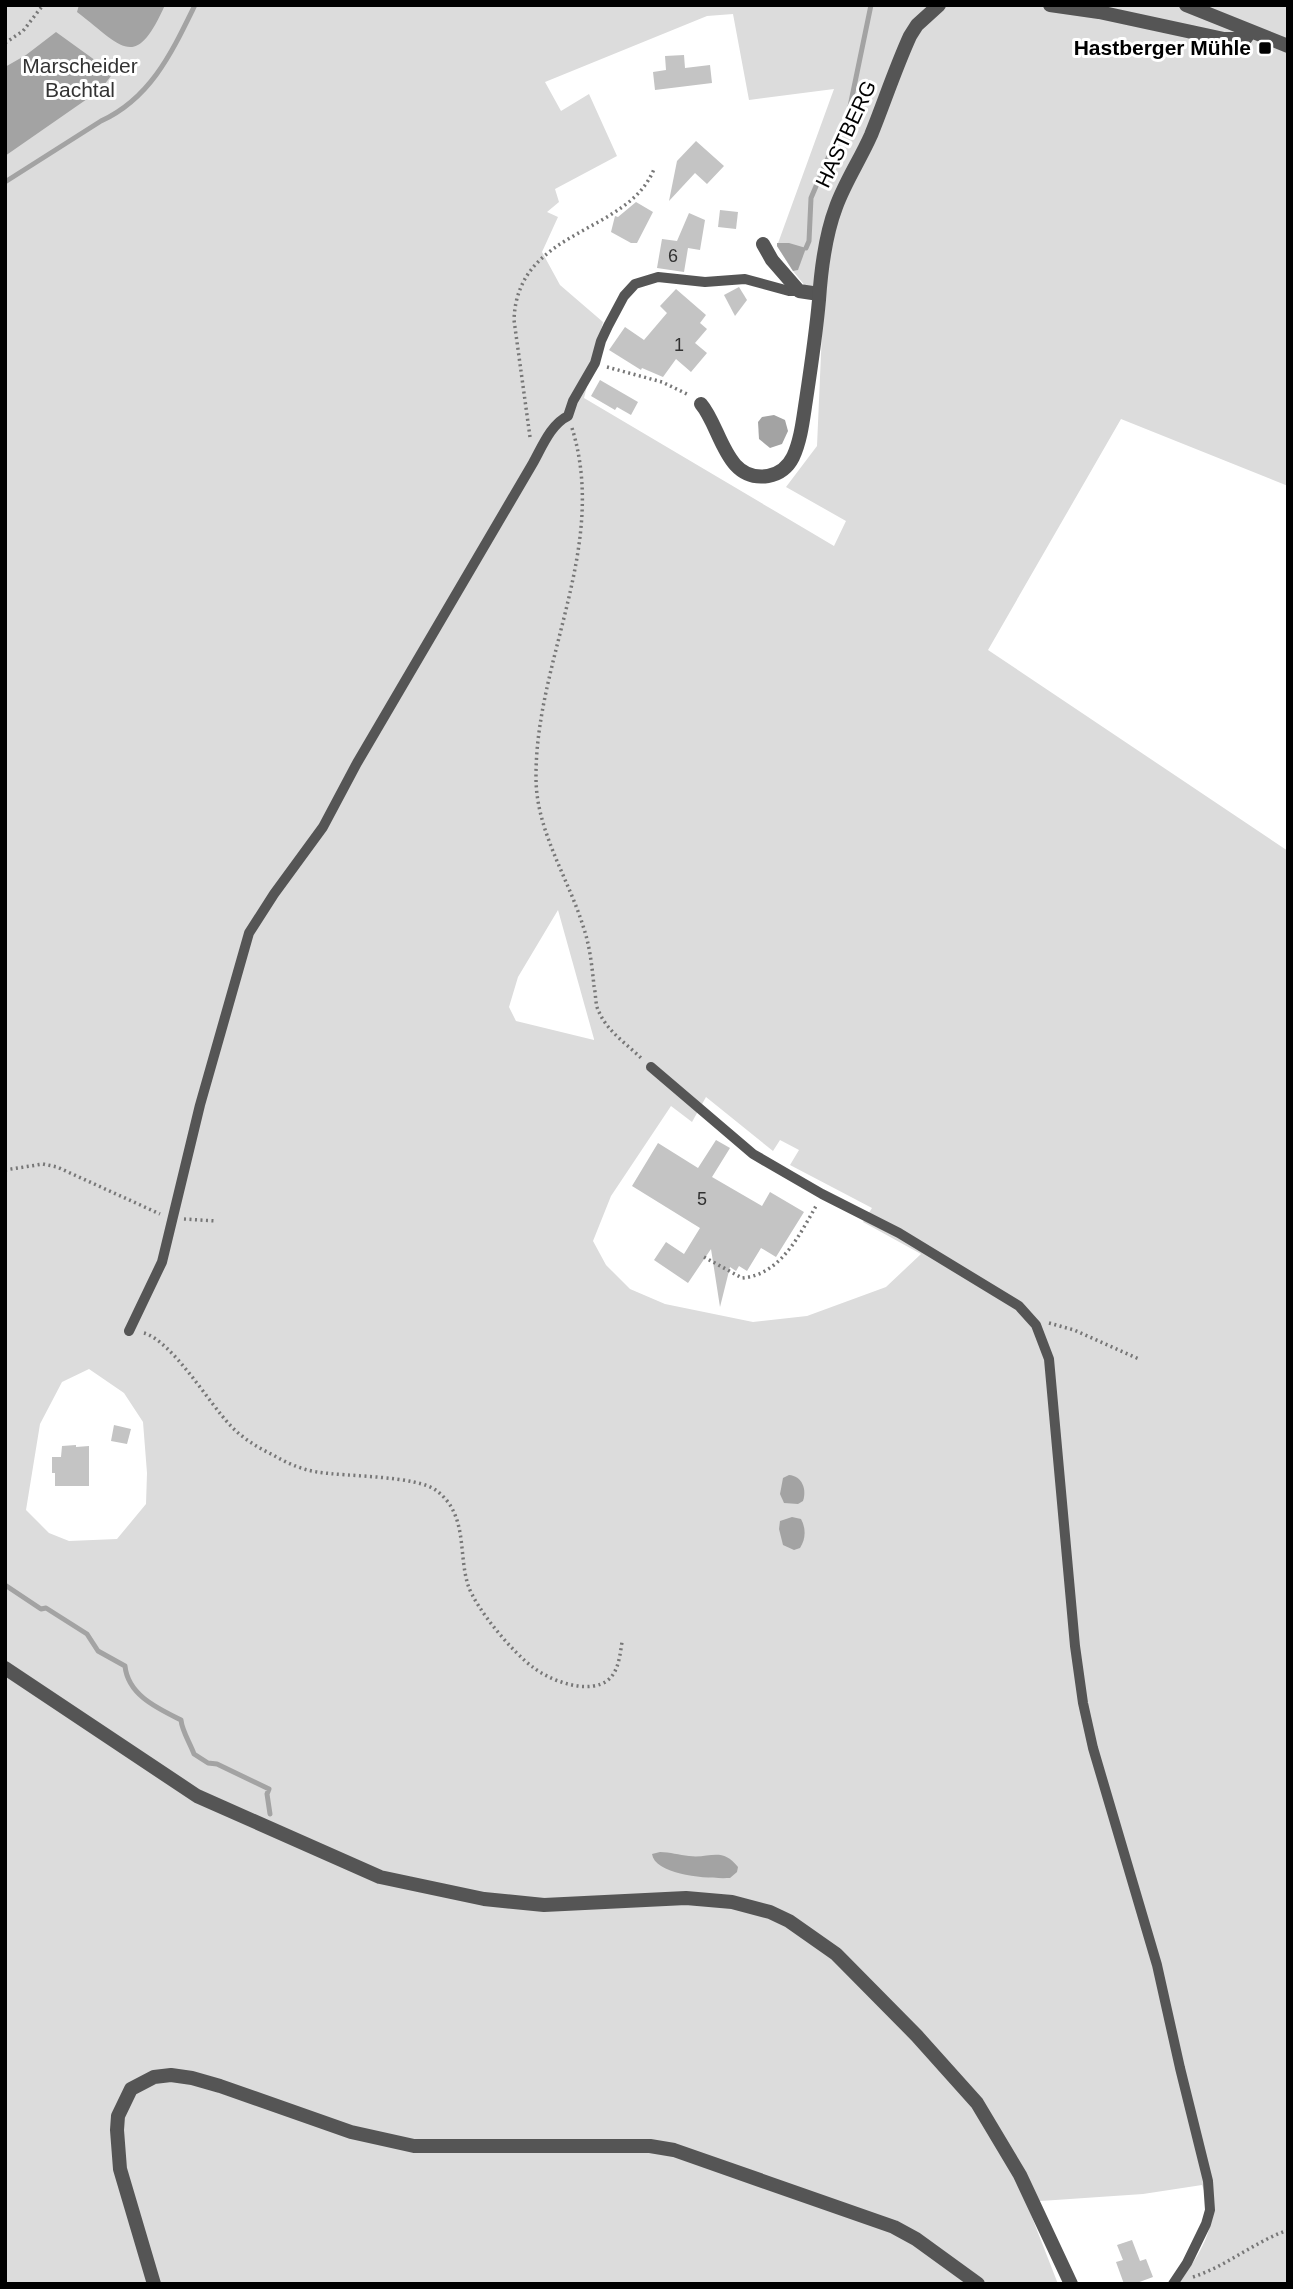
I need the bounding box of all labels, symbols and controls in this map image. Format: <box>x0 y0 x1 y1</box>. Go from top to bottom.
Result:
place label: Hastberger Mühle <box>1074 36 1251 59</box>
marker: Hastberger Mühle <box>1257 40 1273 56</box>
park label: Marscheider Bachtal <box>22 54 138 101</box>
street label: HASTBERG <box>811 77 880 191</box>
house number: 6 <box>668 246 678 266</box>
house number: 1 <box>674 335 684 355</box>
house number: 5 <box>697 1189 707 1209</box>

